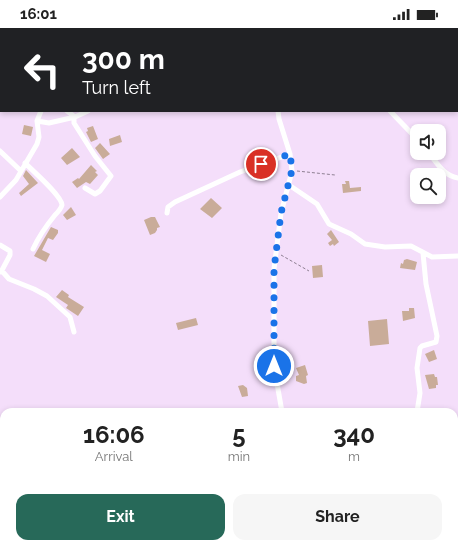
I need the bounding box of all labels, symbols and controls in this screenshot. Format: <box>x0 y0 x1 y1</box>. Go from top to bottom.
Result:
text: 16:01 <box>20 5 57 23</box>
text: 300 m <box>82 43 165 76</box>
icon: left <box>16 44 68 96</box>
text: Turn left <box>82 77 151 98</box>
map controls <box>410 124 446 204</box>
button: sound <box>410 124 446 160</box>
pin <box>244 147 278 181</box>
icon: arrive <box>250 153 272 175</box>
button: search <box>410 168 446 204</box>
position arrow <box>253 345 295 387</box>
text: 16:06 <box>83 420 145 449</box>
text: 5 <box>232 420 246 449</box>
text: 340 <box>333 420 375 449</box>
text: Arrival <box>95 449 133 464</box>
text: min <box>228 449 250 464</box>
text: m <box>348 449 360 464</box>
button: Exit <box>16 494 225 540</box>
button: Share <box>233 494 442 540</box>

